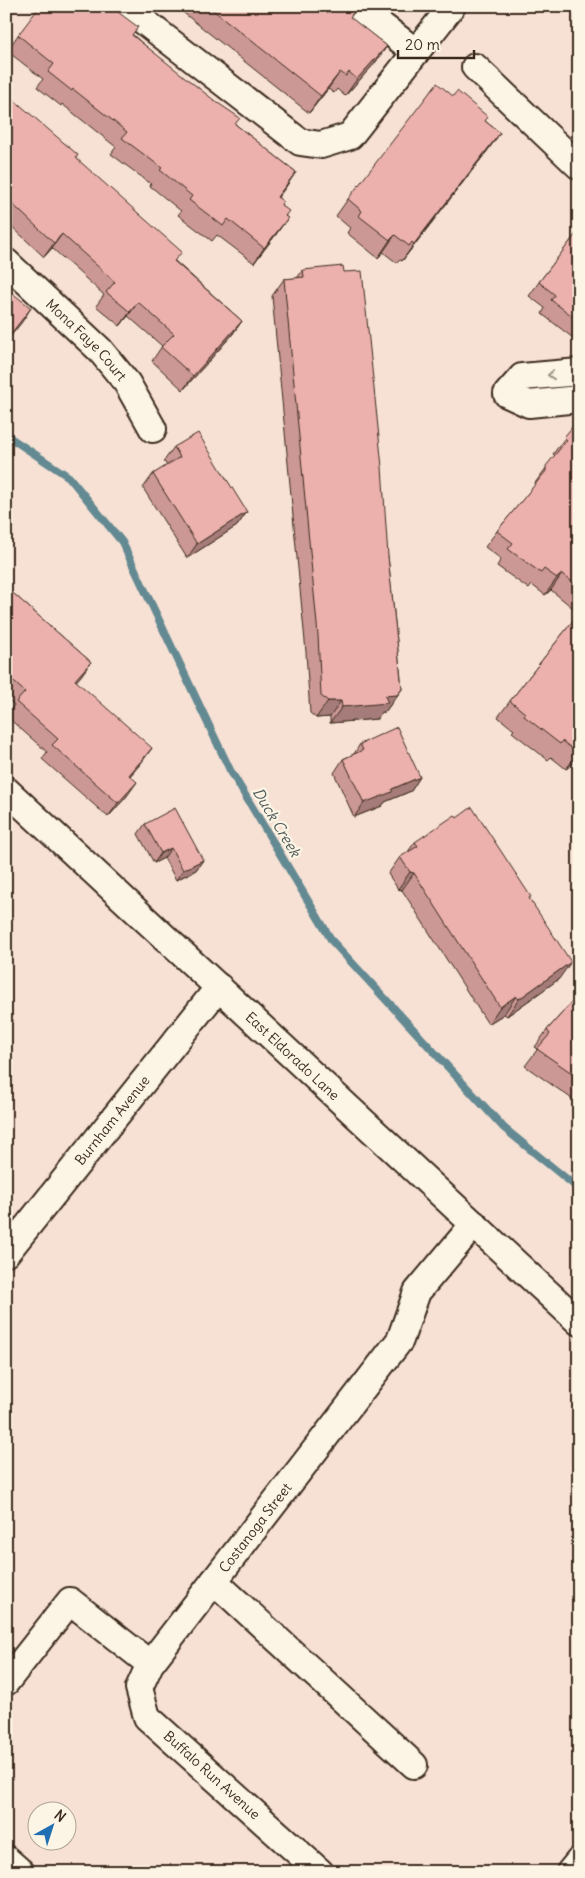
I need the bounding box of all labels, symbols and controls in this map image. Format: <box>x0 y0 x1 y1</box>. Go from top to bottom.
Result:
scale bar <box>398 28 474 60</box>
text: 20 m <box>405 35 440 54</box>
street label: Mona Faye Court <box>42 295 131 385</box>
one-way arrow <box>546 369 554 380</box>
water label: Duck Creek <box>249 784 306 861</box>
street label: East Eldorado Lane <box>242 1008 343 1104</box>
street label: Burnham Avenue <box>71 1072 154 1169</box>
street label: Costanoga Street <box>215 1479 296 1576</box>
street label: Buffalo Run Avenue <box>160 1727 264 1823</box>
north arrow <box>28 1800 78 1850</box>
text: N <box>51 1806 70 1826</box>

